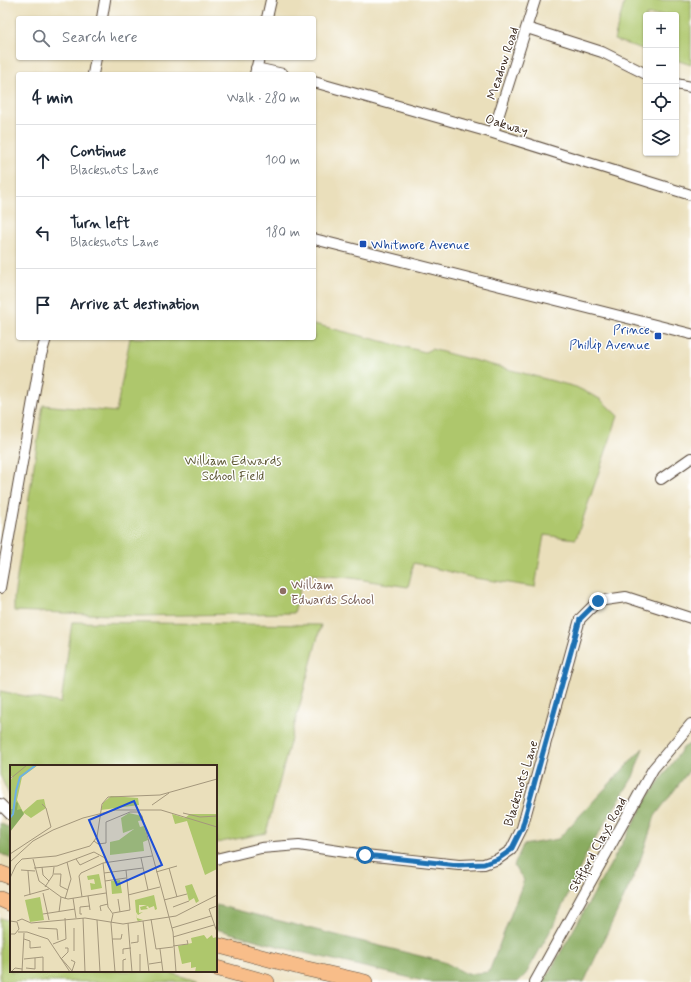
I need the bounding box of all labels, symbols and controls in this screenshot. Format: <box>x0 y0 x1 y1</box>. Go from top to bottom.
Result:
map controls <box>643 12 679 156</box>
button: + <box>643 12 679 48</box>
search box <box>16 16 316 60</box>
street label: Meadow Road <box>484 25 523 102</box>
icon: search <box>30 27 52 49</box>
text: Search here <box>62 28 138 48</box>
button: − <box>643 48 679 84</box>
button: locate <box>643 84 679 120</box>
text: 4 min <box>32 87 73 109</box>
text: Walk · 280 m <box>227 90 300 107</box>
street label: Oakway <box>483 111 530 140</box>
button: layers <box>643 120 679 156</box>
text: Continue <box>70 142 126 162</box>
icon: ahead <box>32 150 54 172</box>
text: 100 m <box>265 152 300 169</box>
text: Blackshots Lane <box>70 162 159 179</box>
text: Turn left <box>70 214 130 234</box>
icon: left <box>32 222 54 244</box>
text: 180 m <box>265 224 300 241</box>
text: Blackshots Lane <box>70 234 159 251</box>
place label: Whitmore Avenue <box>371 237 470 254</box>
marker: Whitmore Avenue <box>358 239 368 249</box>
icon: arrive <box>32 294 54 316</box>
text: Arrive at destination <box>70 295 199 315</box>
place label: Prince Phillip Avenue <box>569 322 650 354</box>
marker: Prince Phillip Avenue <box>653 331 663 341</box>
park label: William Edwards School Field <box>185 453 281 485</box>
place label: William Edwards School <box>291 577 374 609</box>
marker: William Edwards School <box>278 586 288 596</box>
route end <box>589 592 607 610</box>
street label: Blackshots Lane <box>500 738 543 828</box>
inset map <box>10 765 217 972</box>
street label: Stifford Clays Road <box>565 794 633 896</box>
route start <box>356 846 374 864</box>

